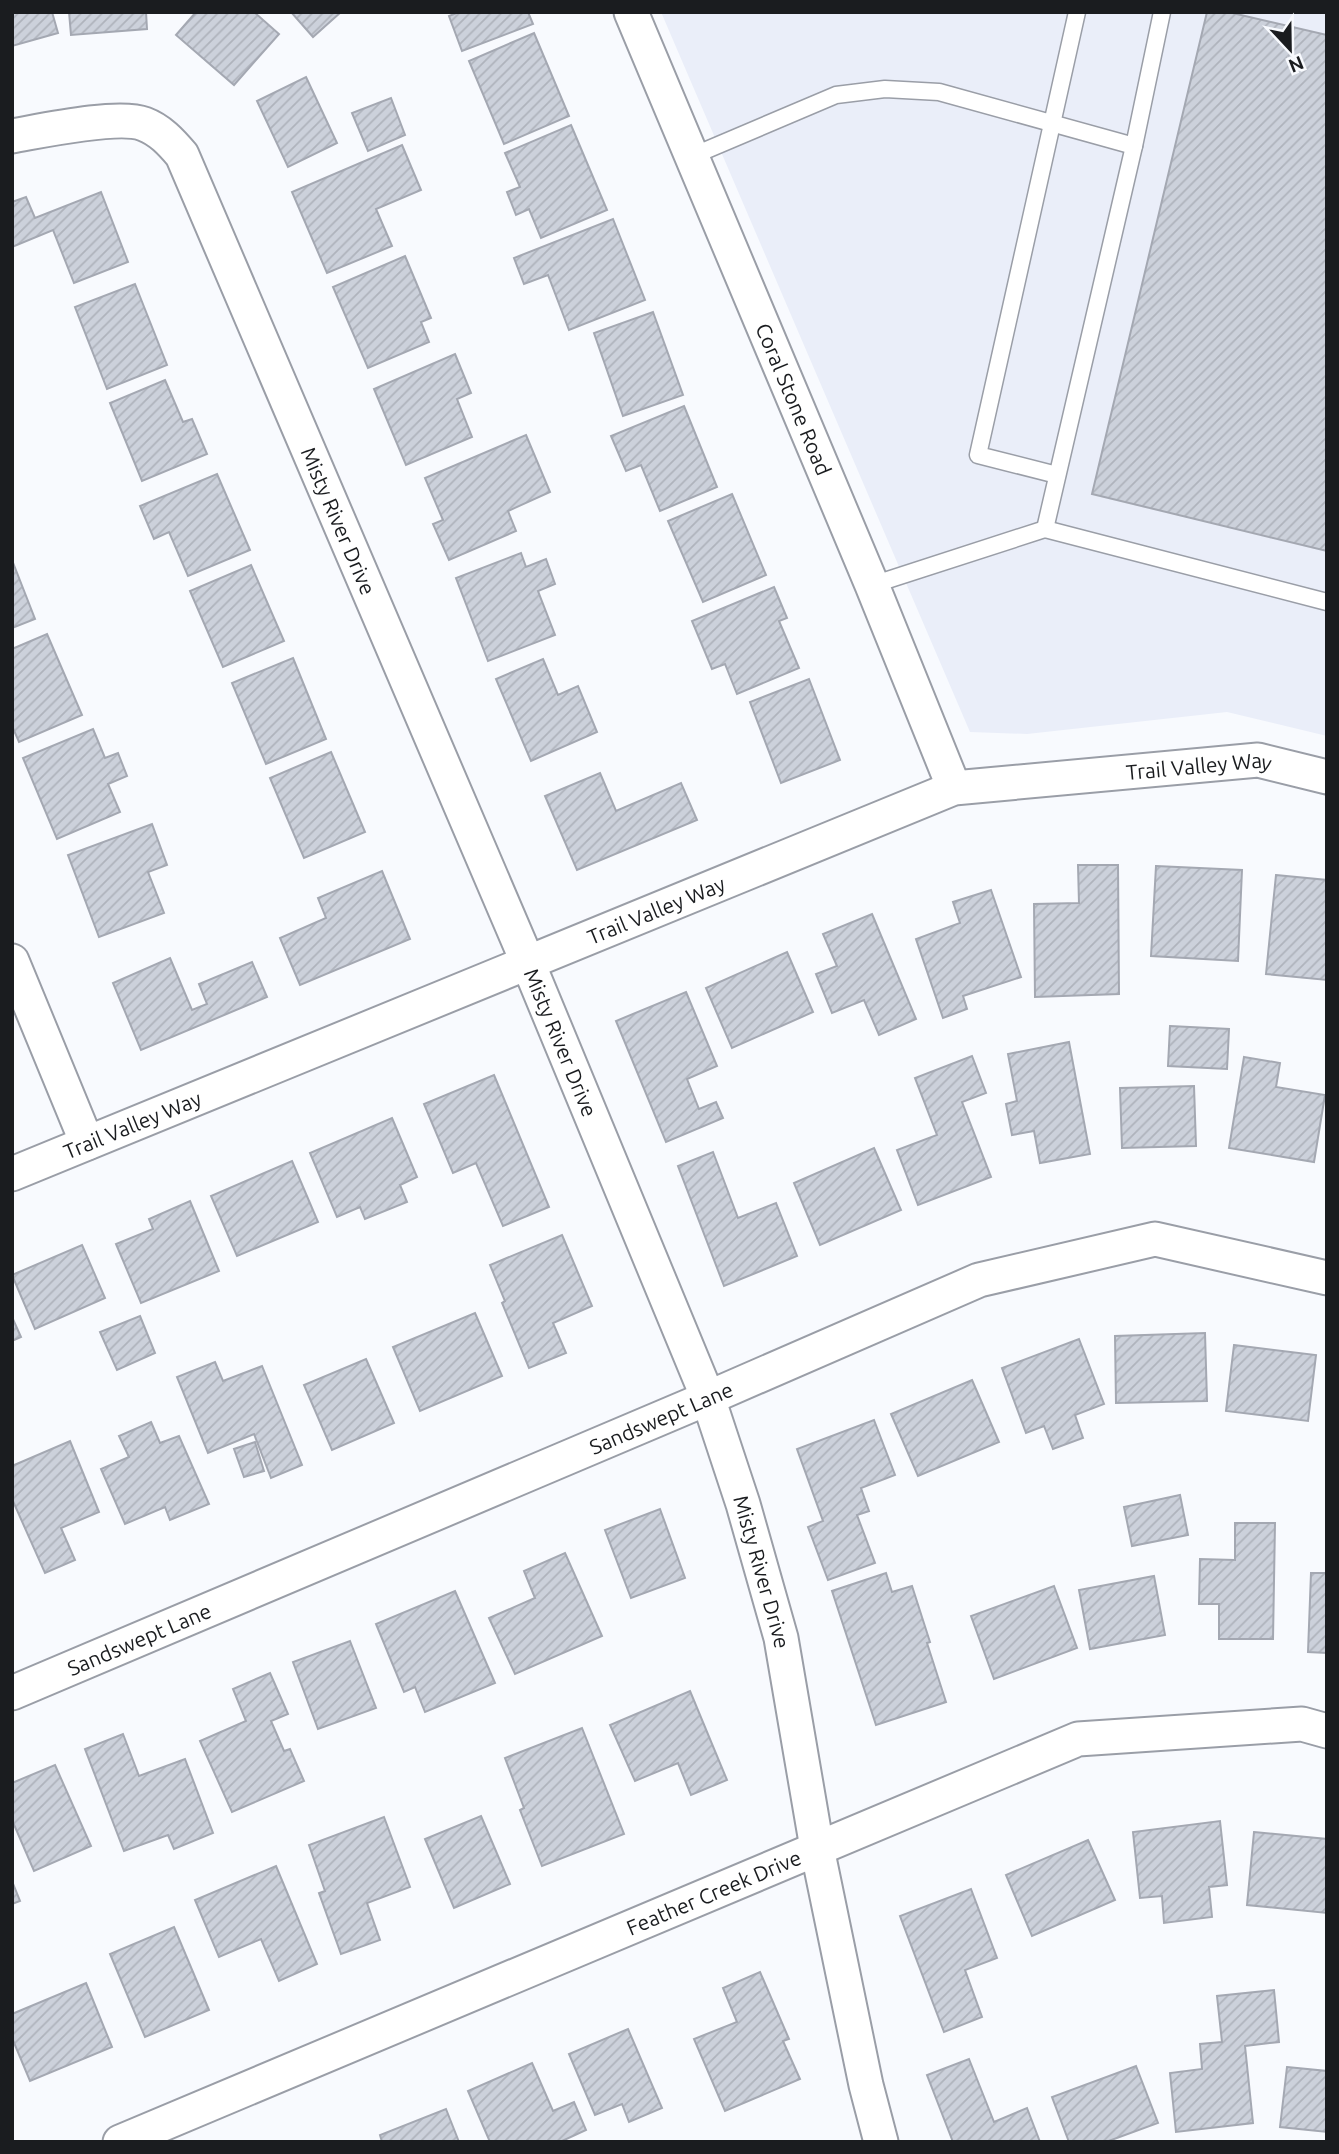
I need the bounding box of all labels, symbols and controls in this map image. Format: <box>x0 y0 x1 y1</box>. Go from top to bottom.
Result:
north arrow <box>1255 14 1325 84</box>
text: N <box>1286 52 1307 78</box>
street label: Coral Stone Road <box>751 320 836 479</box>
street label: Misty River Drive <box>296 443 381 598</box>
street label: Trail Valley Way <box>1125 748 1274 784</box>
street label: Trail Valley Way <box>584 871 728 949</box>
street label: Misty River Drive <box>520 965 602 1120</box>
street label: Trail Valley Way <box>60 1086 205 1164</box>
street label: Sandswept Lane <box>586 1377 737 1459</box>
street label: Misty River Drive <box>729 1493 795 1650</box>
street label: Sandswept Lane <box>64 1598 214 1680</box>
street label: Feather Creek Drive <box>623 1845 805 1940</box>

